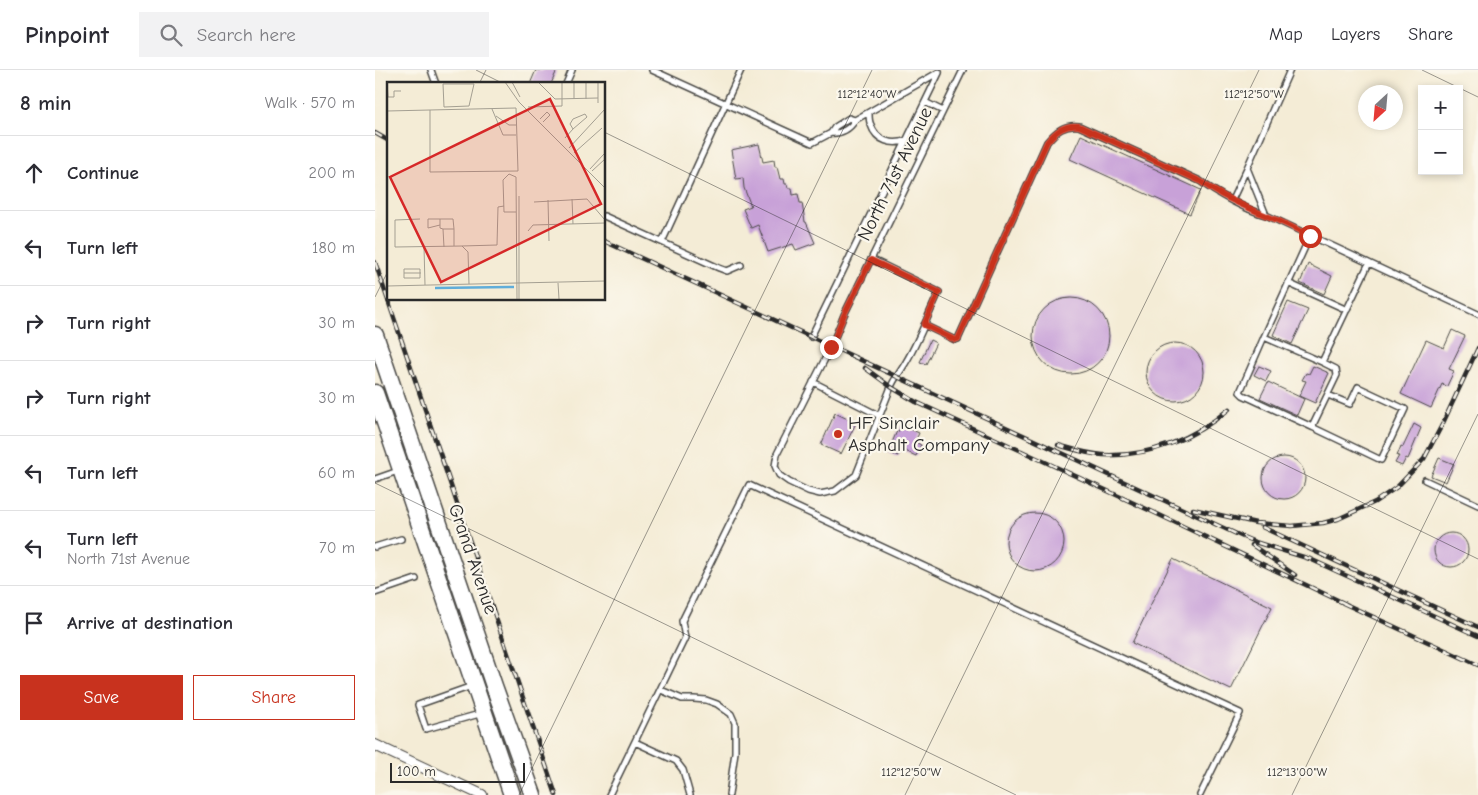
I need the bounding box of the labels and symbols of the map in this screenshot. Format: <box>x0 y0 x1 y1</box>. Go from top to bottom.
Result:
inset map <box>387 82 605 300</box>
north arrow <box>1358 85 1403 130</box>
text: 112°12'40"W <box>838 87 897 101</box>
text: 112°12'50"W <box>1224 87 1284 101</box>
street label: North 71st Avenue <box>853 104 937 244</box>
route start <box>1299 225 1322 248</box>
route end <box>820 336 843 359</box>
place label: HF Sinclair Asphalt Company <box>848 412 990 456</box>
marker: HF Sinclair Asphalt Company <box>832 428 844 440</box>
street label: Grand Avenue <box>444 501 502 617</box>
scale bar <box>390 760 525 783</box>
text: 112°12'50"W <box>881 765 941 779</box>
text: 112°13'00"W <box>1267 765 1328 779</box>

